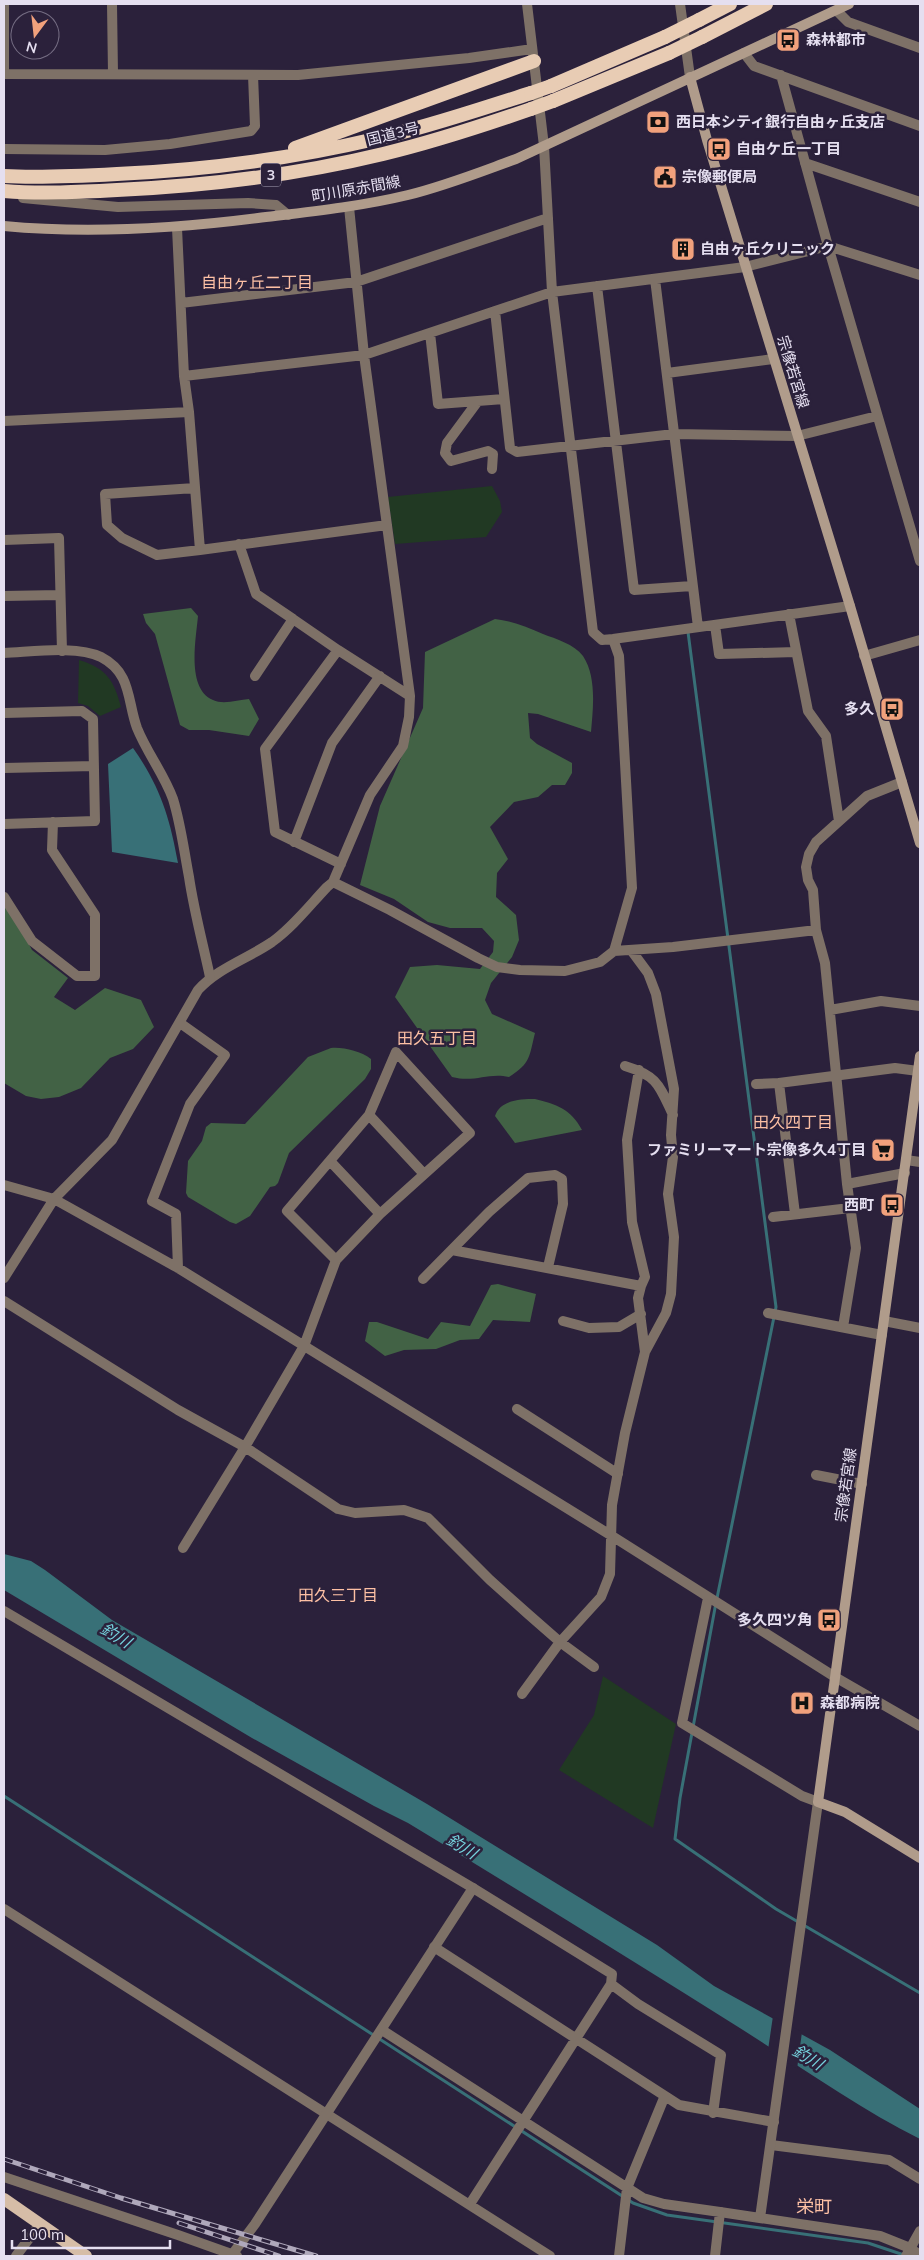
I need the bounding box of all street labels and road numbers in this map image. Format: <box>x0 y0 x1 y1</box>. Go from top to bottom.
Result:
street label: 国道3号 <box>364 118 421 149</box>
road number: 3 <box>261 164 281 186</box>
street label: 町川原赤間線 <box>310 171 402 206</box>
street label: 宗像若宮線 <box>773 333 814 411</box>
street label: 宗像若宮線 <box>831 1446 860 1523</box>

